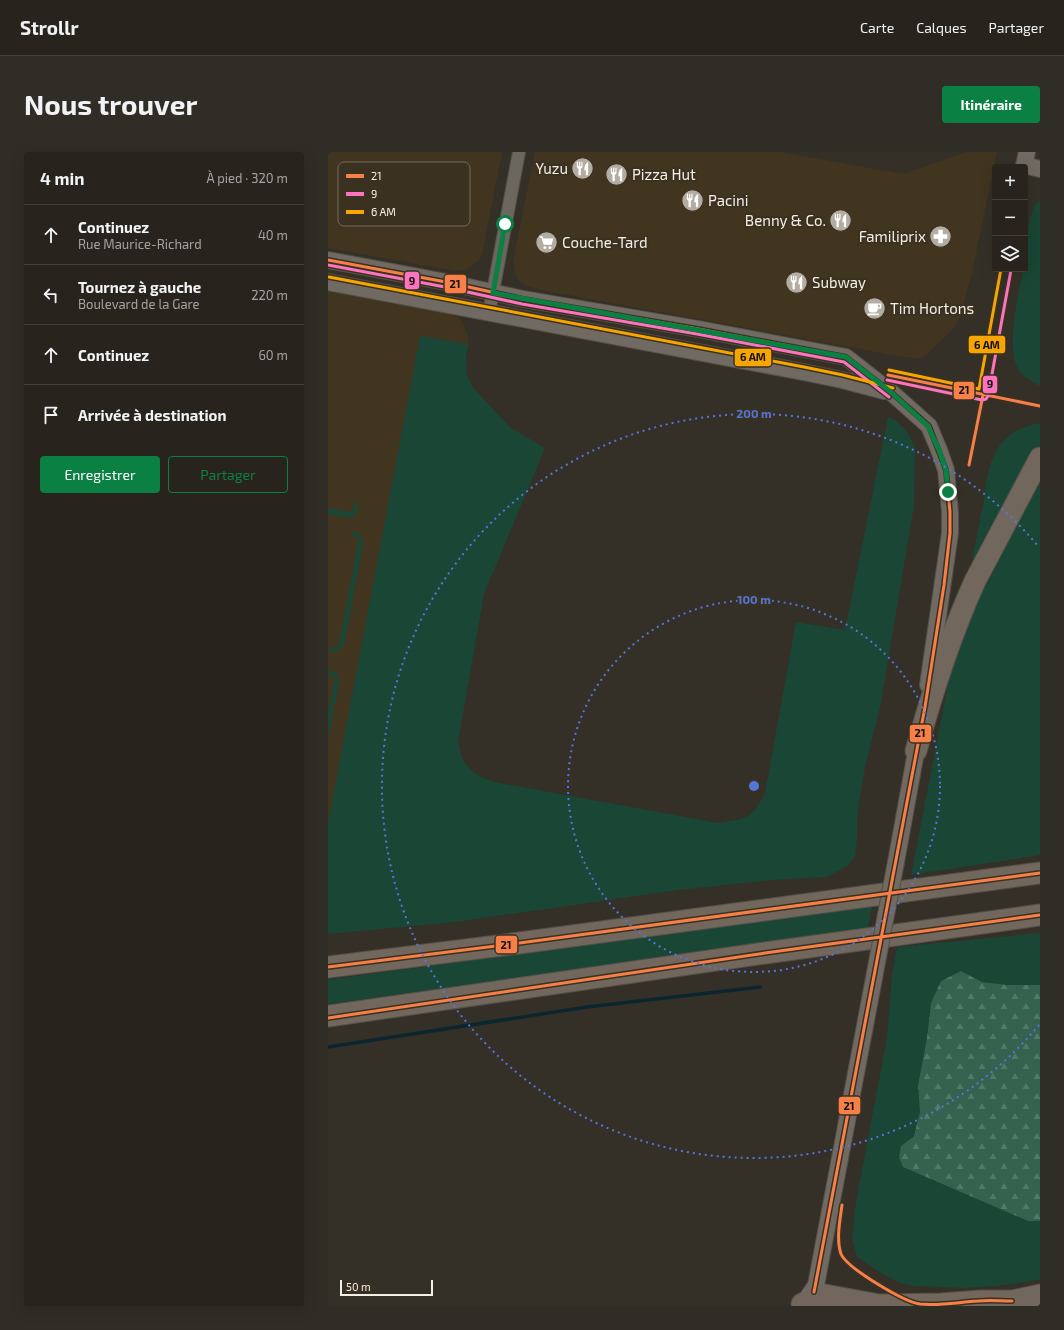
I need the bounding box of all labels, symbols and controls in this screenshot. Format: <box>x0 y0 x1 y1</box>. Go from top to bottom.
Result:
text: Strollr <box>20 16 79 39</box>
text: Carte <box>860 19 894 36</box>
text: Calques <box>916 19 967 36</box>
text: Partager <box>989 19 1044 36</box>
button: Itinéraire <box>942 86 1040 123</box>
text: Nous trouver <box>24 87 197 121</box>
restaurant icon: Yuzu <box>570 155 596 181</box>
place label: Yuzu <box>536 159 568 177</box>
restaurant icon: Pizza Hut <box>603 161 629 187</box>
legend <box>338 162 470 226</box>
map controls <box>992 164 1028 272</box>
button: + <box>992 164 1028 200</box>
place label: Pizza Hut <box>632 165 696 183</box>
text: 4 min <box>40 168 84 188</box>
text: 21 <box>371 169 382 182</box>
text: À pied · 320 m <box>207 170 288 186</box>
text: 9 <box>371 187 377 200</box>
restaurant icon: Pacini <box>679 187 705 213</box>
place label: Pacini <box>708 191 749 209</box>
button: − <box>992 200 1028 236</box>
text: 6 AM <box>371 205 396 218</box>
restaurant icon: Benny & Co. <box>828 207 854 233</box>
place label: Benny & Co. <box>745 211 826 229</box>
route start <box>496 215 514 233</box>
text: Continuez <box>78 218 149 236</box>
pharmacy icon: Familiprix <box>928 223 954 249</box>
icon: ahead <box>40 224 62 246</box>
text: 40 m <box>258 227 288 243</box>
place label: Familiprix <box>859 227 926 245</box>
supermarket icon: Couche-Tard <box>533 229 559 255</box>
place label: Couche-Tard <box>562 233 648 251</box>
text: Rue Maurice-Richard <box>78 236 202 252</box>
button: layers <box>992 236 1028 272</box>
restaurant icon: Subway <box>783 269 809 295</box>
line badge: 9 <box>404 271 420 290</box>
place label: Subway <box>812 273 866 291</box>
text: 9 <box>409 274 415 287</box>
line badge: 21 <box>444 274 467 294</box>
text: 21 <box>449 277 461 290</box>
text: Tournez à gauche <box>78 278 201 296</box>
icon: left <box>40 284 62 306</box>
text: 220 m <box>251 287 288 303</box>
cafe icon: Tim Hortons <box>862 295 888 321</box>
text: Boulevard de la Gare <box>78 296 200 312</box>
place label: Tim Hortons <box>890 299 974 317</box>
line badge: 6 AM <box>968 335 1006 354</box>
text: 6 AM <box>974 338 1000 351</box>
icon: ahead <box>40 344 62 366</box>
text: Continuez <box>78 346 149 364</box>
text: 60 m <box>258 347 288 363</box>
line badge: 6 AM <box>734 348 772 367</box>
text: 6 AM <box>740 350 766 363</box>
line badge: 9 <box>982 375 998 394</box>
text: 9 <box>987 377 993 390</box>
line badge: 21 <box>953 381 975 400</box>
text: 21 <box>958 383 970 396</box>
icon: arrive <box>40 404 62 426</box>
text: Arrivée à destination <box>78 406 226 424</box>
text: 200 m <box>736 406 772 420</box>
button: Enregistrer <box>40 456 160 493</box>
button: Partager <box>168 456 288 493</box>
route end <box>939 483 957 501</box>
text: 100 m <box>737 592 771 606</box>
line badge: 21 <box>909 724 932 743</box>
text: 21 <box>914 726 926 739</box>
centre of rings <box>747 779 761 793</box>
line badge: 21 <box>495 935 518 954</box>
text: 21 <box>500 938 512 951</box>
line badge: 21 <box>838 1096 861 1115</box>
text: 21 <box>843 1099 855 1112</box>
scale bar <box>340 1278 433 1297</box>
text: 50 m <box>346 1280 371 1293</box>

